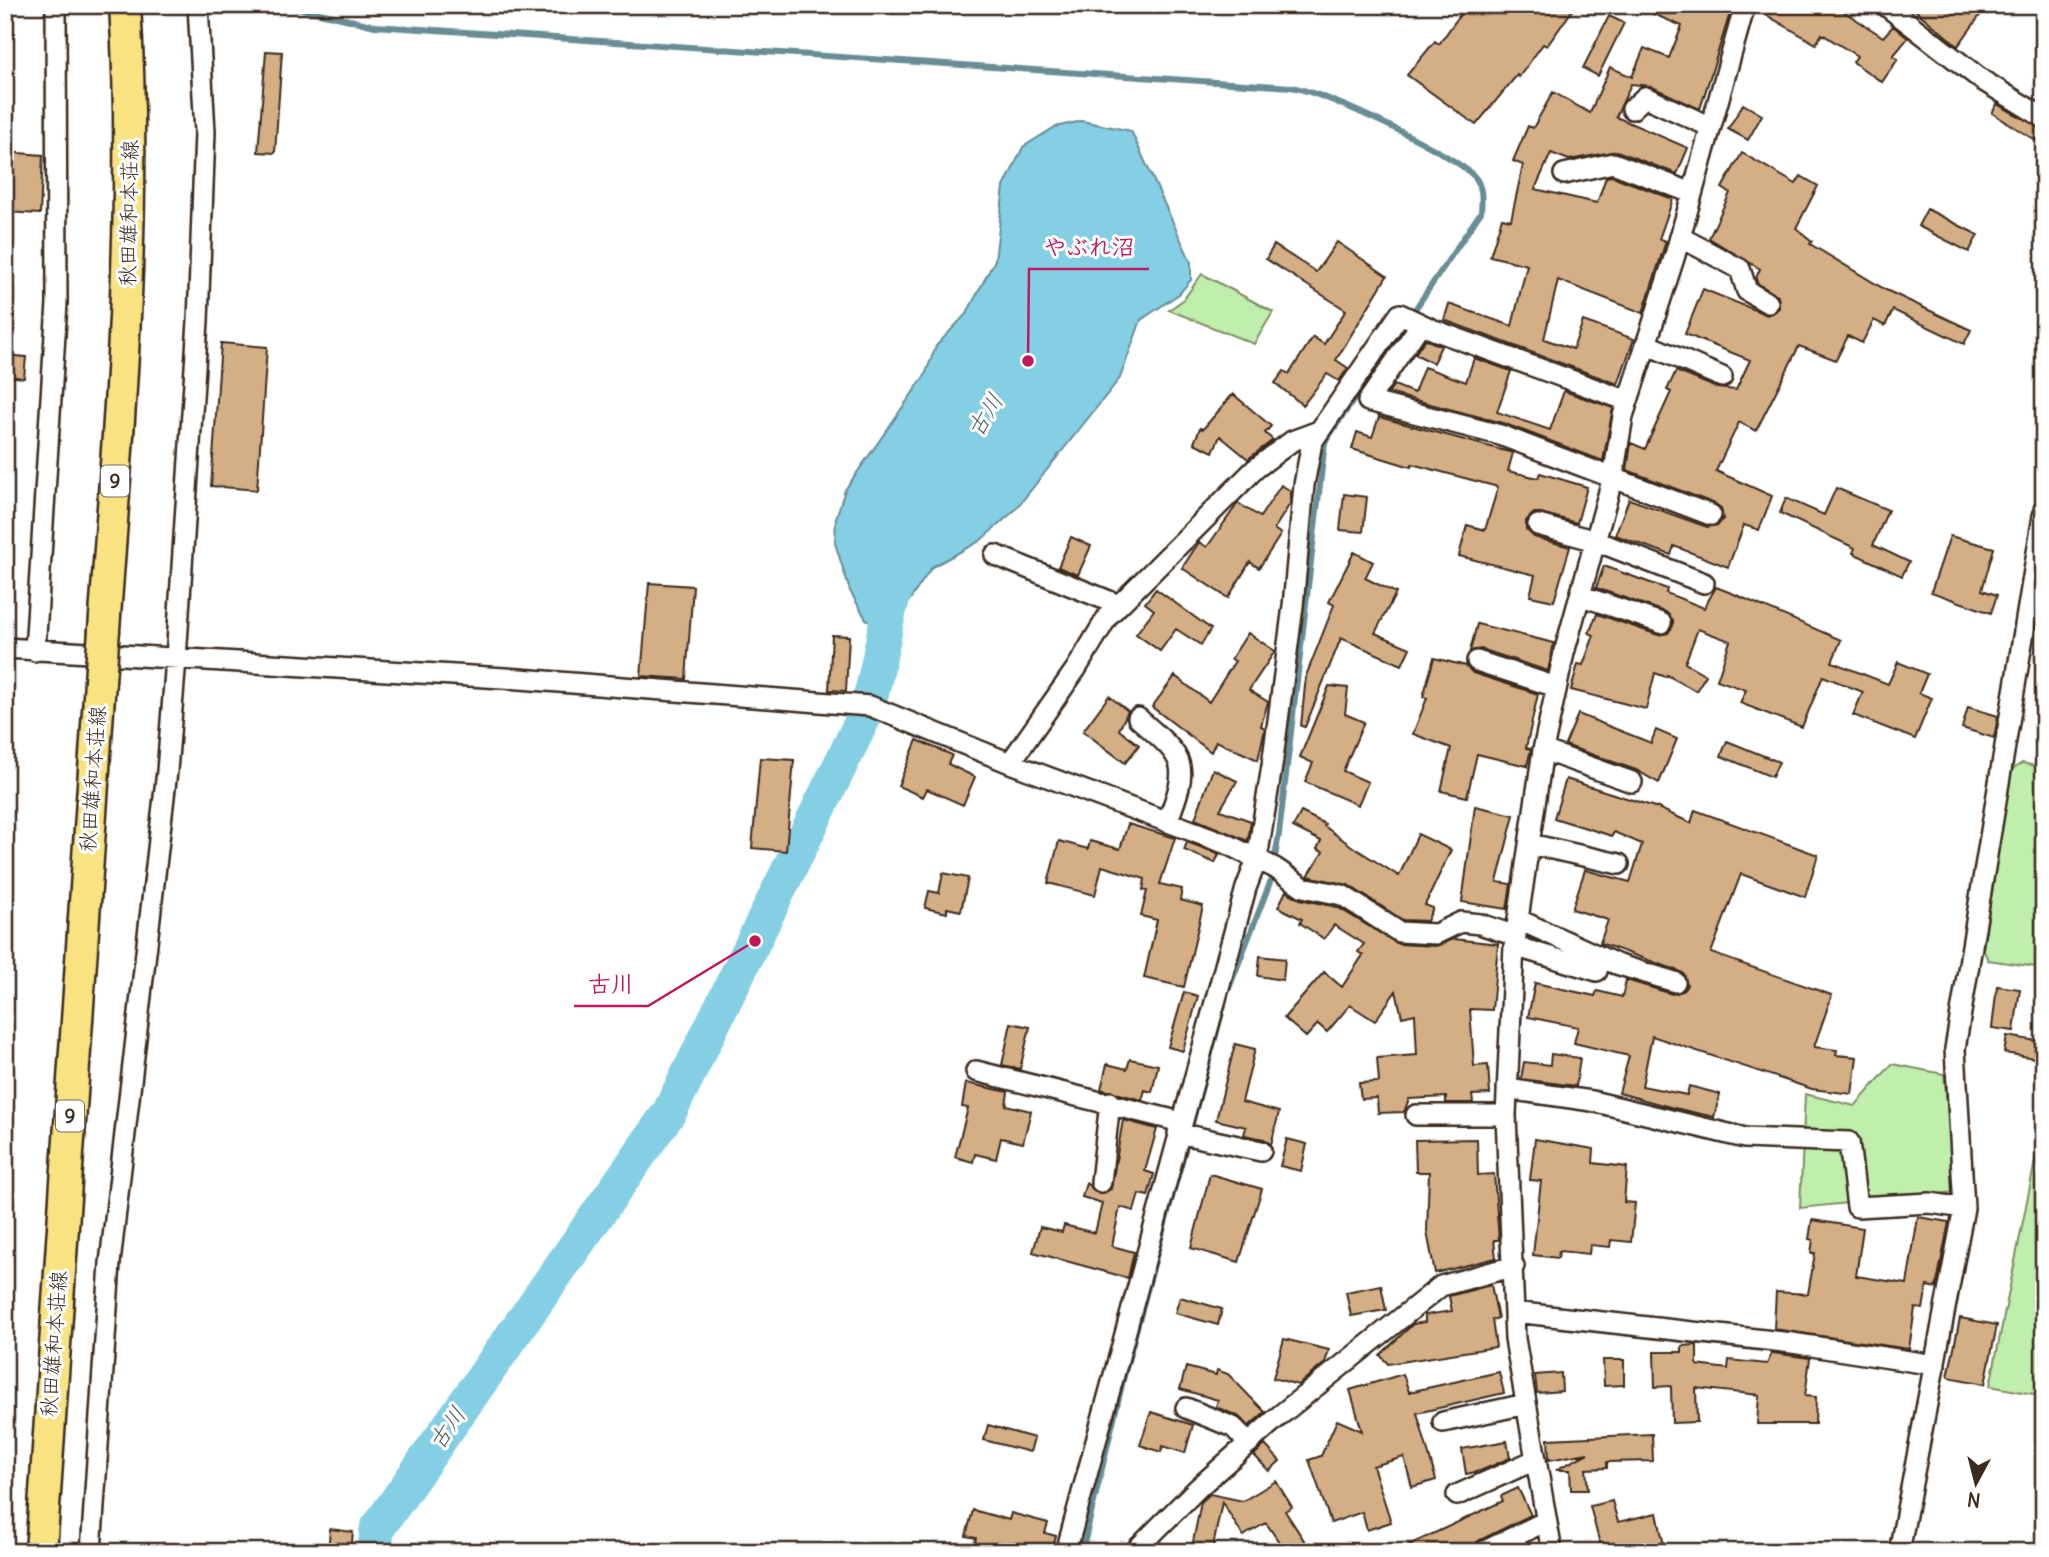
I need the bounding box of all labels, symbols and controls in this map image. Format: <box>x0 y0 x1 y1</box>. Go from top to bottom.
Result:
street label: 秋田雄和本荘線 <box>114 139 143 287</box>
callout: やぶれ沼 <box>1029 225 1149 269</box>
text: やぶれ沼 <box>1043 232 1135 261</box>
water label: 古川 <box>960 388 1009 442</box>
road number: 9 <box>101 466 129 496</box>
street label: 秋田雄和本荘線 <box>74 705 111 853</box>
callout: 古川 <box>574 962 648 1006</box>
text: 古川 <box>588 969 634 998</box>
road number: 9 <box>56 1100 84 1132</box>
street label: 秋田雄和本荘線 <box>35 1270 72 1418</box>
water label: 古川 <box>422 1401 472 1455</box>
north arrow <box>1940 1448 2010 1518</box>
text: N <box>1966 1487 1982 1513</box>

